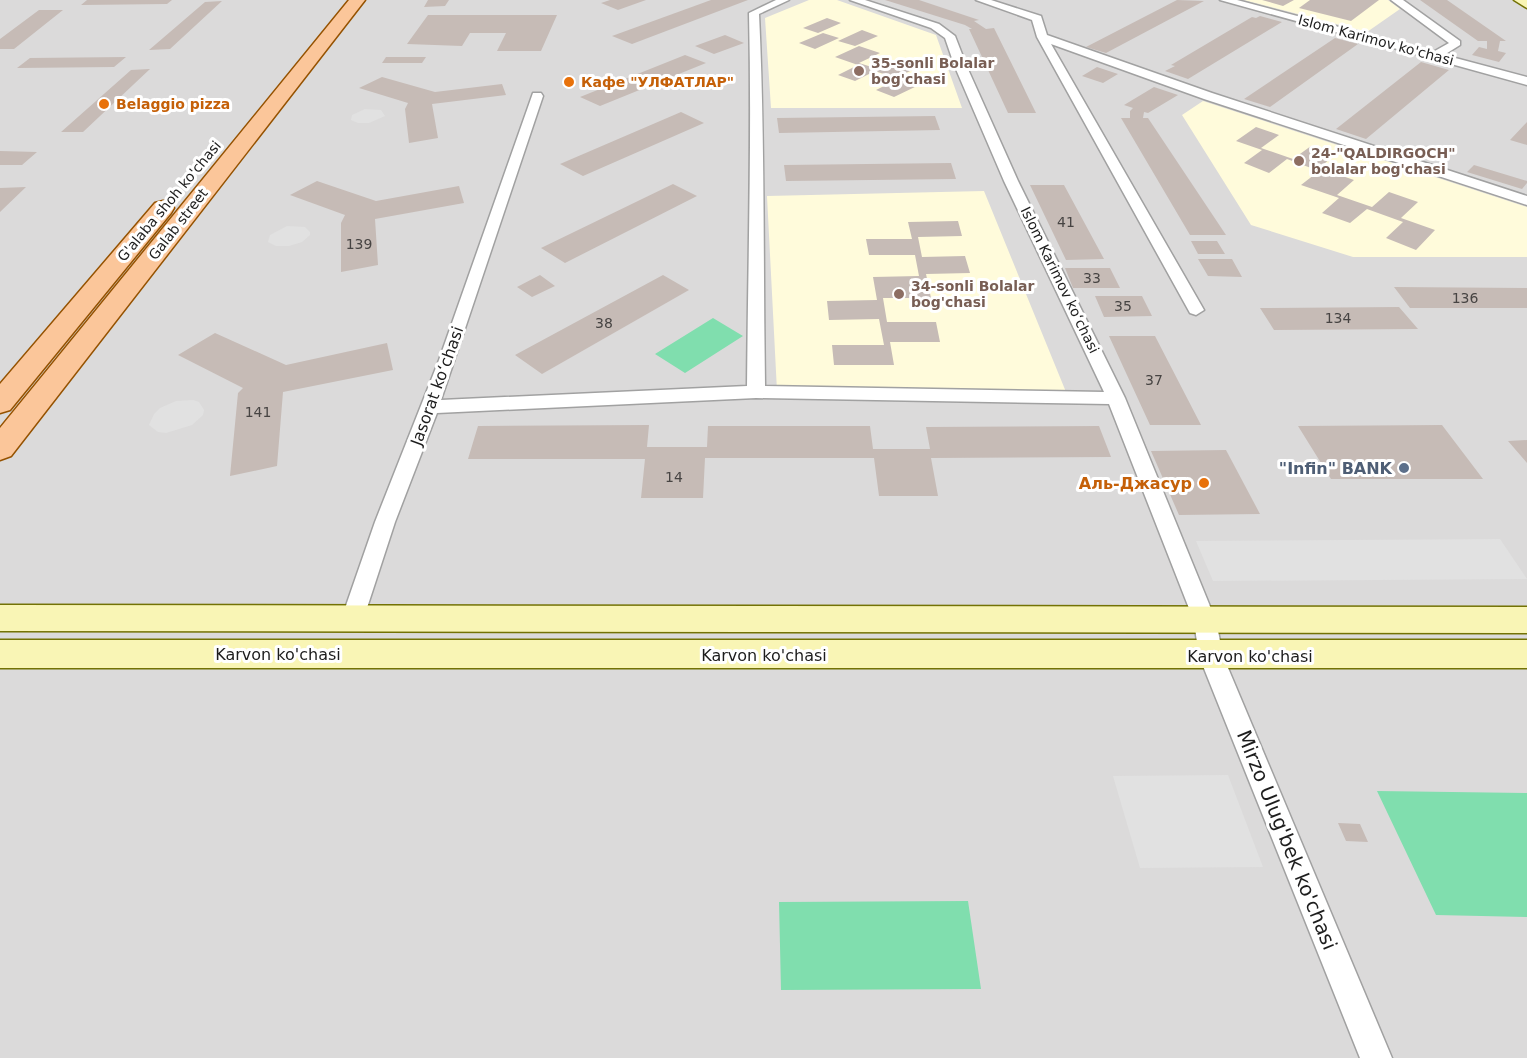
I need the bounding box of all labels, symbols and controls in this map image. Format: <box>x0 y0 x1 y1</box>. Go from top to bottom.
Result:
street label: Islom Karimov ko'chasi <box>1296 12 1456 68</box>
place label: 35-sonli Bolalar bog'chasi <box>871 55 994 87</box>
marker: 35-sonli Bolalar bog'chasi <box>852 64 866 78</box>
place label: Кафе "УЛФАТЛАР" <box>581 74 734 90</box>
marker: Кафе "УЛФАТЛАР" <box>562 75 576 89</box>
place label: Belaggio pizza <box>116 96 230 112</box>
marker: Belaggio pizza <box>97 97 111 111</box>
street label: G'alaba shoh ko'chasi <box>114 138 224 264</box>
place label: 24-"QALDIRGOCH" bolalar bog'chasi <box>1311 145 1456 177</box>
marker: 24-"QALDIRGOCH" bolalar bog'chasi <box>1292 154 1306 168</box>
street label: Galab street <box>145 185 211 263</box>
street label: Islom Karimov ko‘chasi <box>1018 204 1102 356</box>
house number: 41 <box>1057 214 1075 230</box>
house number: 139 <box>346 236 372 252</box>
house number: 33 <box>1083 270 1101 286</box>
place label: 34-sonli Bolalar bog'chasi <box>911 278 1034 310</box>
marker: 34-sonli Bolalar bog'chasi <box>892 287 906 301</box>
house number: 136 <box>1452 290 1478 306</box>
house number: 35 <box>1114 298 1132 314</box>
house number: 134 <box>1325 310 1351 326</box>
house number: 38 <box>595 315 613 331</box>
street label: Jasorat ko‘chasi <box>406 324 467 449</box>
house number: 37 <box>1145 372 1163 388</box>
house number: 141 <box>245 404 271 420</box>
place label: "Infin" BANK <box>1279 459 1393 478</box>
marker: "Infin" BANK <box>1397 461 1411 475</box>
house number: 14 <box>665 469 683 485</box>
place label: Аль-Джасур <box>1079 474 1192 493</box>
marker: Аль-Джасур <box>1197 476 1211 490</box>
street label: Karvon ko'chasi <box>215 645 341 664</box>
street label: Karvon ko'chasi <box>701 646 827 665</box>
street label: Karvon ko'chasi <box>1187 647 1313 666</box>
street label: Mirzo Ulug'bek ko'chasi <box>1232 727 1342 953</box>

